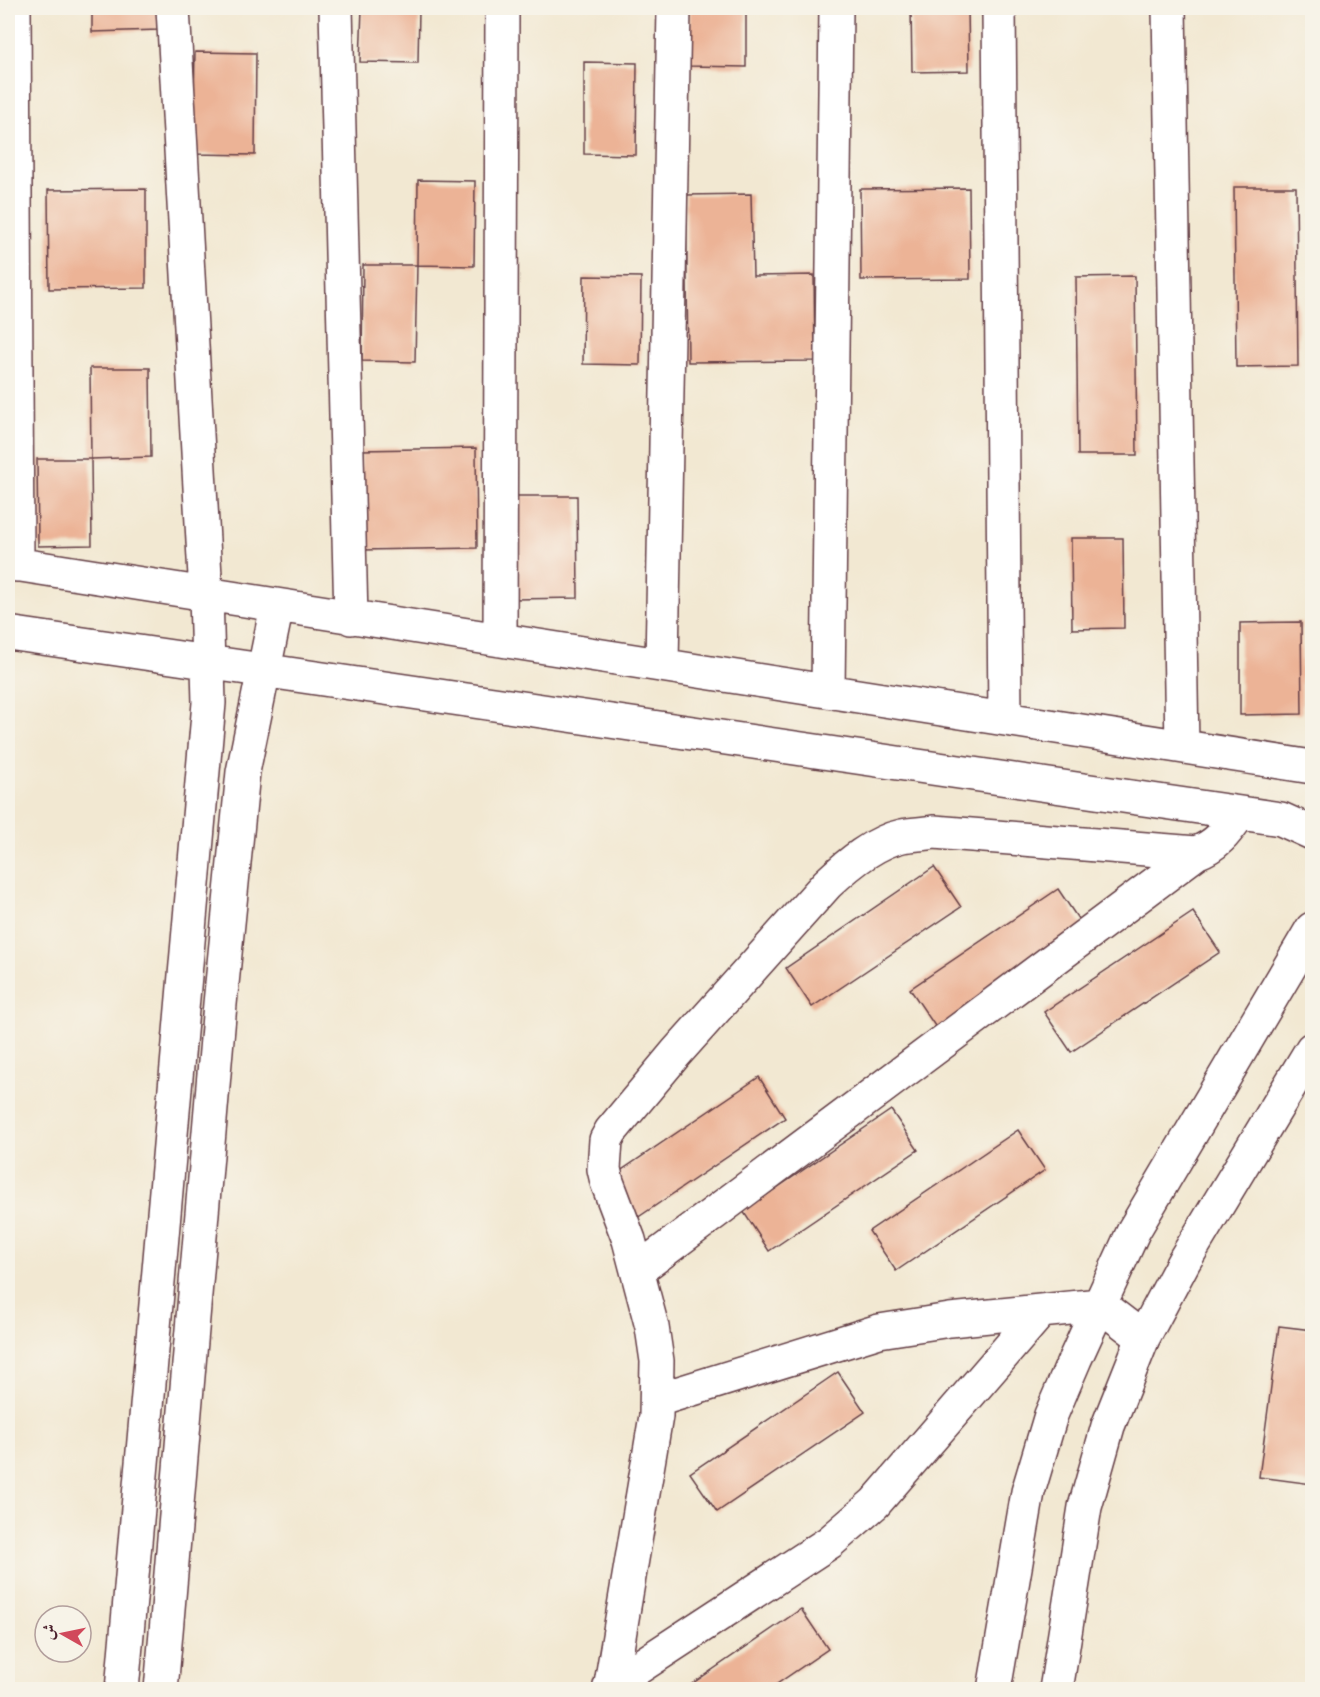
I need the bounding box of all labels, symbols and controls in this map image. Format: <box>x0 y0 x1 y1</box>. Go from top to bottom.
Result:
north arrow <box>33 1604 93 1664</box>
text: ش <box>41 1623 59 1641</box>

